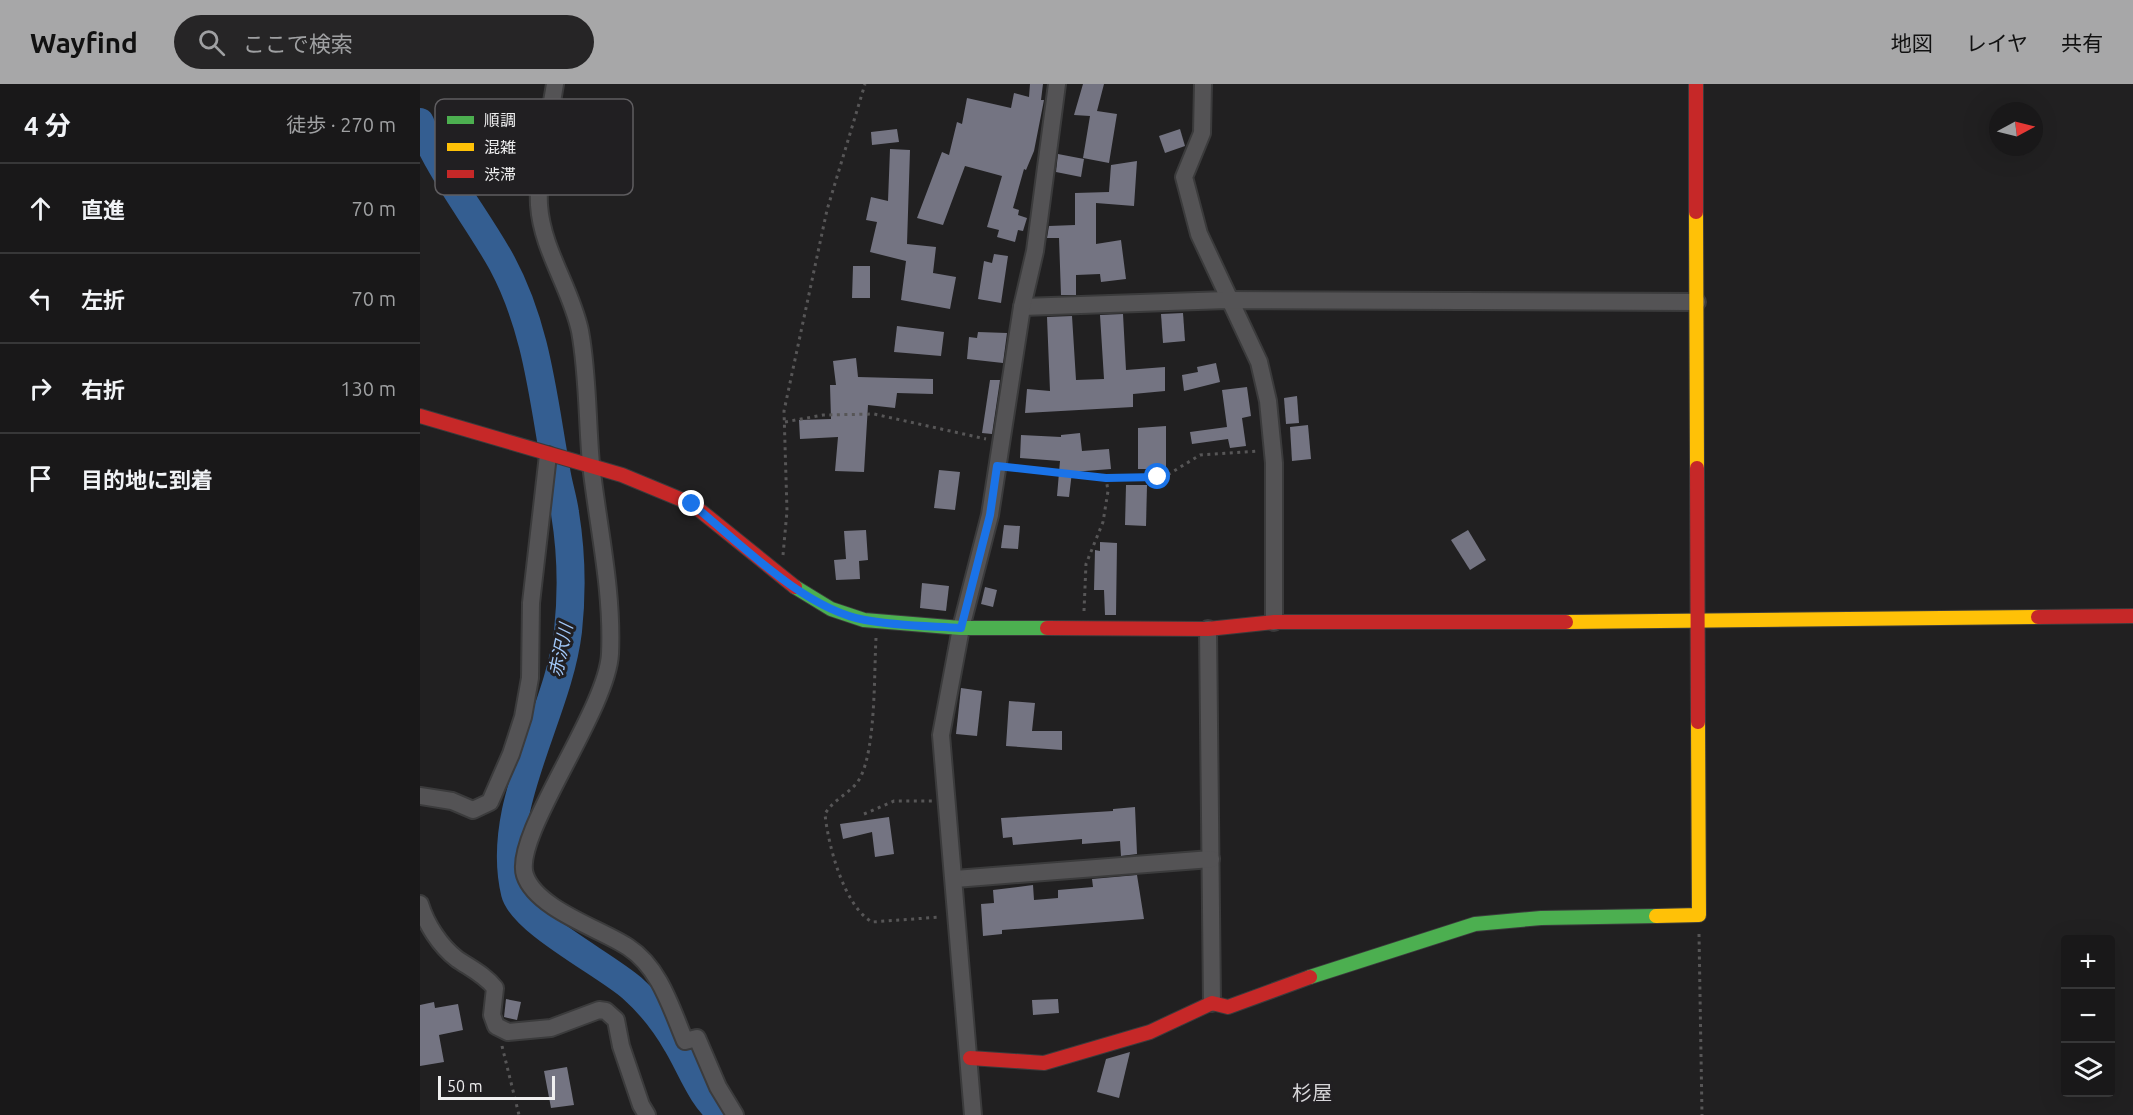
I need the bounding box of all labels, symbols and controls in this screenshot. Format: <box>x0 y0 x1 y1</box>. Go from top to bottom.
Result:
search box <box>174 15 594 69</box>
icon: search <box>195 26 228 59</box>
text: Wayfind <box>30 27 138 58</box>
text: ここで検索 <box>243 31 353 56</box>
text: 地図 <box>1891 31 1933 55</box>
text: レイヤ <box>1966 31 2028 55</box>
text: 共有 <box>2061 31 2103 55</box>
legend <box>435 99 633 195</box>
north arrow <box>1989 102 2043 156</box>
text: 4 分 <box>24 111 71 140</box>
text: 順調 <box>484 111 516 129</box>
text: 徒歩 · 270 m <box>286 113 396 136</box>
text: 混雑 <box>484 138 516 156</box>
text: 渋滞 <box>484 165 516 183</box>
icon: ahead <box>24 192 57 225</box>
text: 直進 <box>81 197 125 222</box>
text: 70 m <box>352 197 396 220</box>
icon: left <box>24 282 57 315</box>
text: 左折 <box>81 287 125 312</box>
text: 70 m <box>352 287 396 310</box>
icon: right <box>24 372 57 405</box>
text: 右折 <box>81 377 125 402</box>
text: 130 m <box>340 377 396 400</box>
icon: arrive <box>24 462 57 495</box>
route start <box>1144 463 1170 489</box>
text: 目的地に到着 <box>81 467 213 492</box>
route end <box>678 490 704 516</box>
water label: 赤沢川 <box>545 620 576 678</box>
map controls <box>2061 935 2115 1097</box>
button: + <box>2061 935 2115 989</box>
button: − <box>2061 989 2115 1043</box>
button: layers <box>2061 1043 2115 1097</box>
scale bar <box>438 1073 555 1100</box>
text: 50 m <box>447 1077 483 1095</box>
district label: 杉屋 <box>1292 1081 1332 1104</box>

